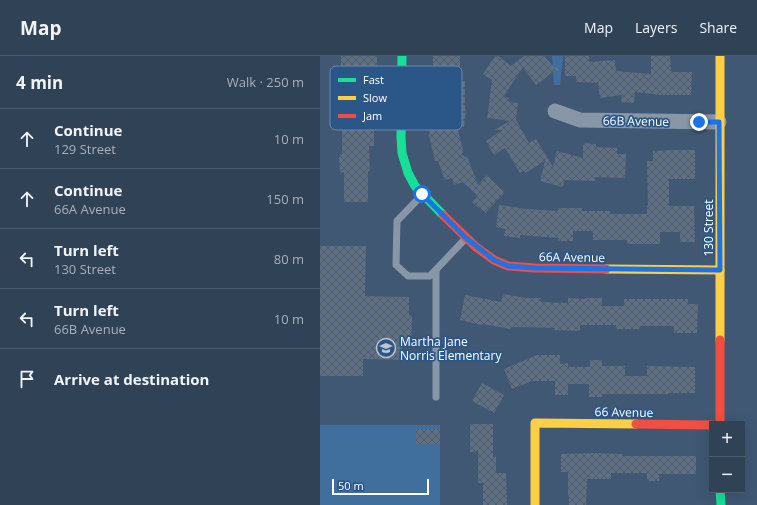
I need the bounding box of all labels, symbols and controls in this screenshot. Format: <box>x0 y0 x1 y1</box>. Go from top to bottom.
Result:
text: Map <box>20 15 61 41</box>
text: Map <box>584 18 613 37</box>
text: Layers <box>635 18 677 37</box>
text: Share <box>699 18 737 37</box>
legend <box>330 66 462 130</box>
text: 4 min <box>16 71 63 94</box>
text: Fast <box>363 72 384 87</box>
text: Walk · 250 m <box>227 73 304 91</box>
text: Slow <box>363 90 387 105</box>
text: Jam <box>362 108 382 123</box>
street label: 66B Avenue <box>603 112 670 130</box>
route end <box>690 113 708 131</box>
text: Continue <box>54 120 122 140</box>
icon: ahead <box>16 128 38 150</box>
text: 10 m <box>274 130 304 148</box>
text: 129 Street <box>54 140 116 158</box>
text: Continue <box>54 180 122 200</box>
route start <box>413 185 431 203</box>
icon: ahead <box>16 188 38 210</box>
text: 150 m <box>266 190 304 208</box>
street label: 130 Street <box>700 199 717 257</box>
text: 66A Avenue <box>54 200 126 218</box>
text: Turn left <box>54 240 119 260</box>
icon: left <box>16 248 38 270</box>
street label: 66A Avenue <box>539 248 606 266</box>
text: 80 m <box>274 250 304 268</box>
text: 130 Street <box>54 260 116 278</box>
text: Turn left <box>54 300 119 320</box>
icon: left <box>16 308 38 330</box>
text: 10 m <box>274 310 304 328</box>
text: 66B Avenue <box>54 320 126 338</box>
place label: Martha Jane Norris Elementary <box>400 333 502 364</box>
school or university icon: Martha Jane Norris Elementary <box>375 337 397 359</box>
icon: arrive <box>16 368 38 390</box>
text: Arrive at destination <box>54 369 209 389</box>
street label: 66 Avenue <box>595 403 654 421</box>
map controls <box>709 421 745 493</box>
button: + <box>709 421 745 457</box>
button: − <box>709 457 745 493</box>
scale bar <box>332 477 429 496</box>
text: 50 m <box>338 478 364 493</box>

